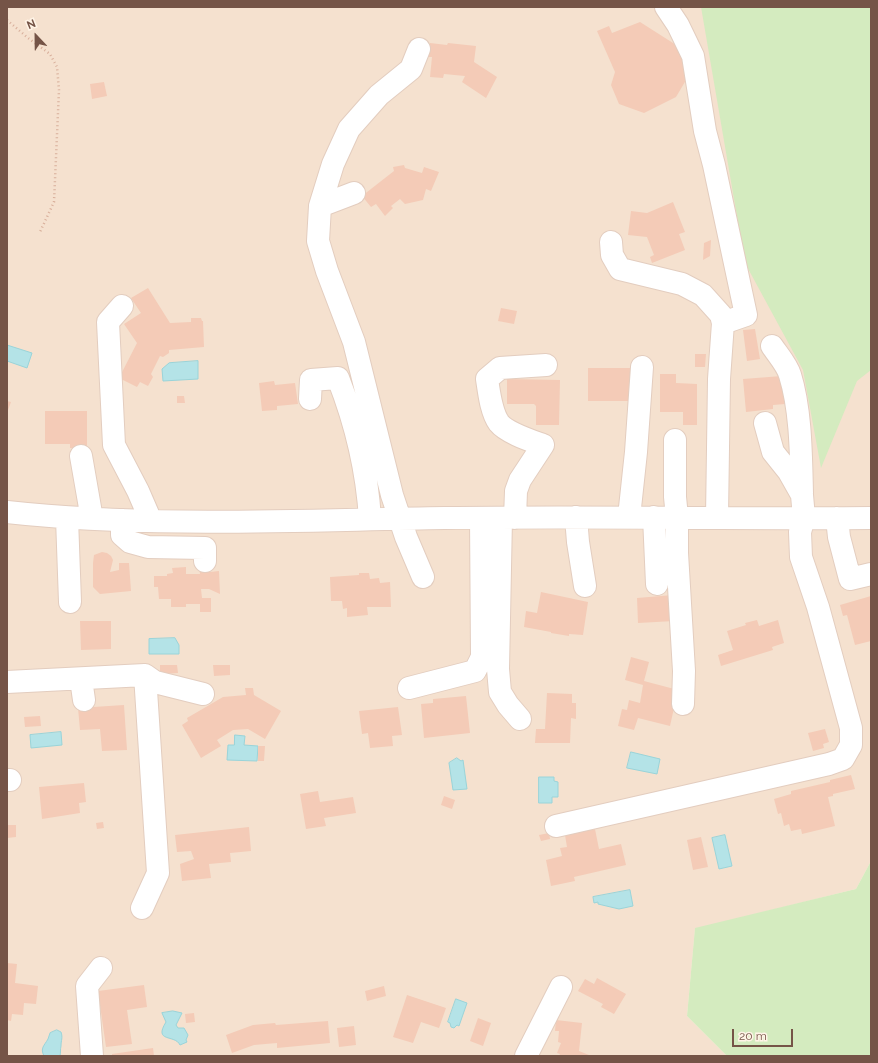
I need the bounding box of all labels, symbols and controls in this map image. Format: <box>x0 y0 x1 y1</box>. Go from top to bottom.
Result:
north arrow <box>16 16 56 56</box>
text: N <box>25 17 38 32</box>
scale bar <box>734 1021 795 1047</box>
text: 20 m <box>739 1029 767 1043</box>

